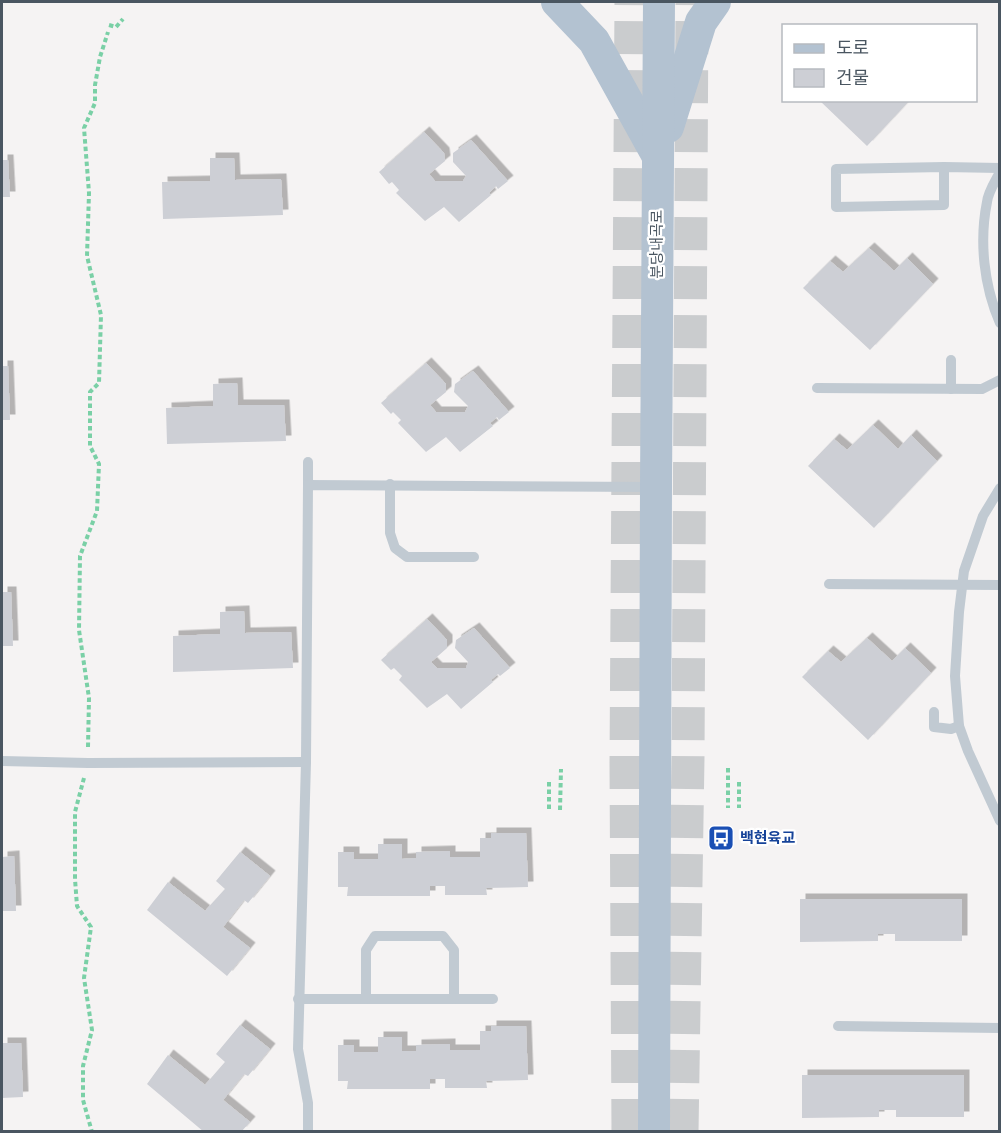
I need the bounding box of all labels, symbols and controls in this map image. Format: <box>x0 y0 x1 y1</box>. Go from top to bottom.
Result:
legend <box>782 24 977 102</box>
text: 도로 <box>836 36 869 60</box>
text: 건물 <box>836 66 869 90</box>
street label: 분당내곡로 <box>647 209 667 279</box>
bus stop icon: 백현육교 <box>706 823 736 853</box>
place label: 백현육교 <box>740 828 795 848</box>

